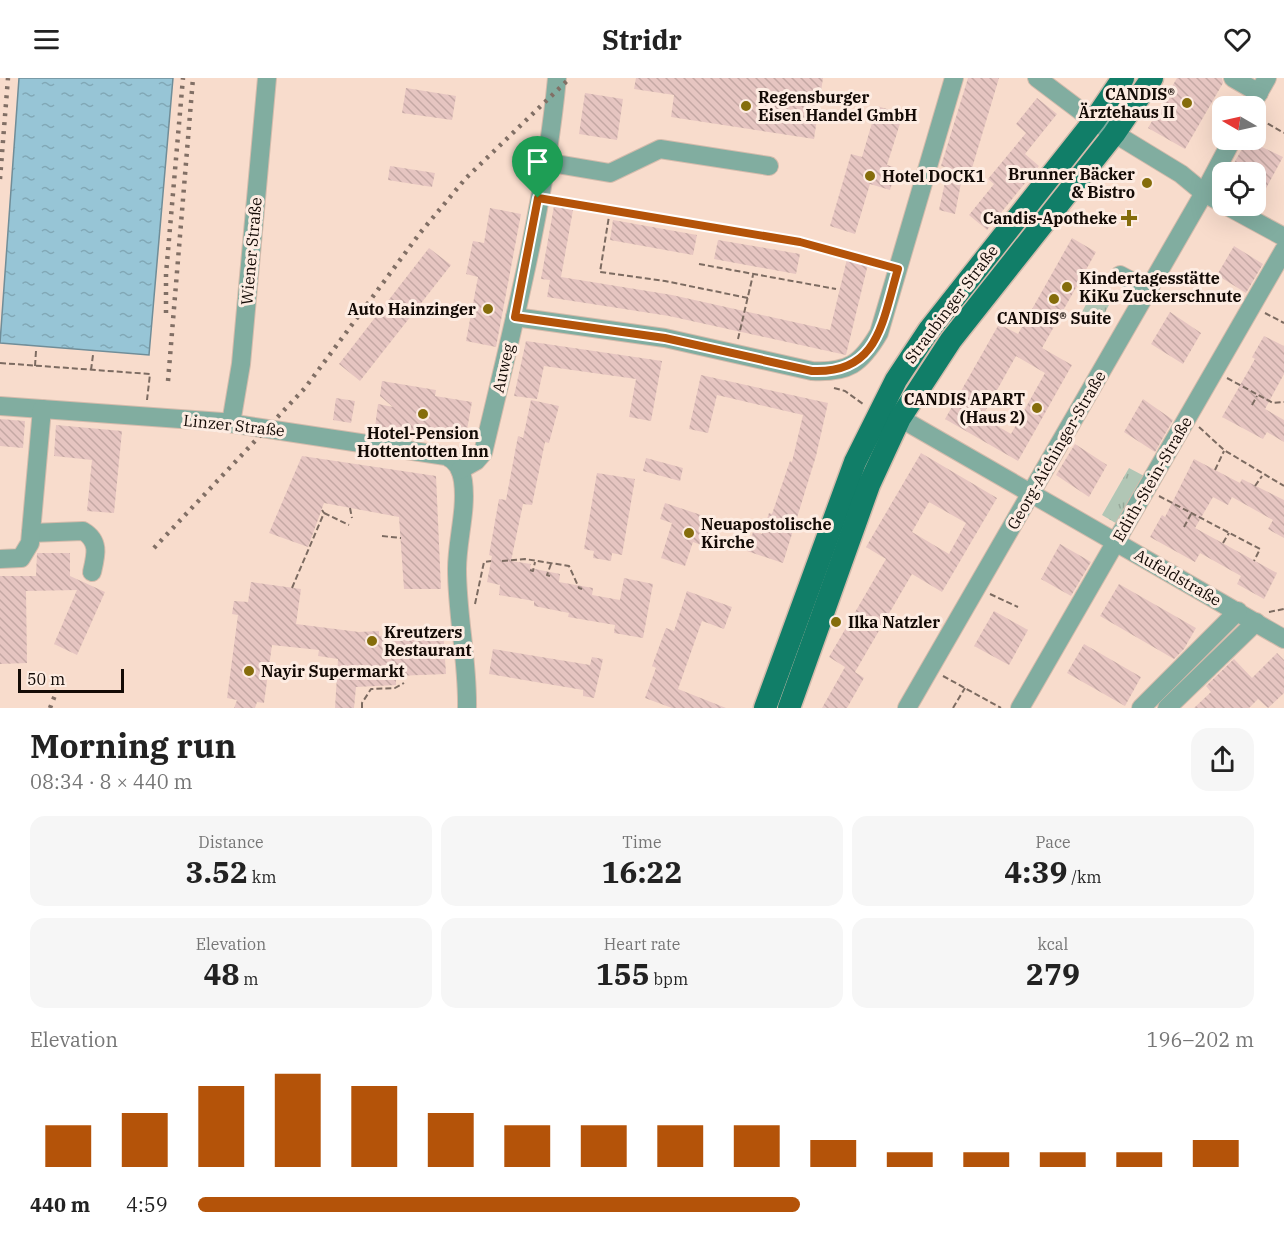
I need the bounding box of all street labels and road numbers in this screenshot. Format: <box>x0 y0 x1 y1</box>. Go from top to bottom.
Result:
street label: Wiener Straße <box>236 196 266 306</box>
street label: Straubinger Straße <box>900 241 1002 367</box>
street label: Auweg <box>488 341 518 395</box>
street label: Georg-Aichinger-Straße <box>1002 367 1110 533</box>
street label: Linzer Straße <box>182 410 286 440</box>
street label: Edith-Stein-Straße <box>1108 413 1196 545</box>
street label: Aufeldstraße <box>1131 544 1225 610</box>

